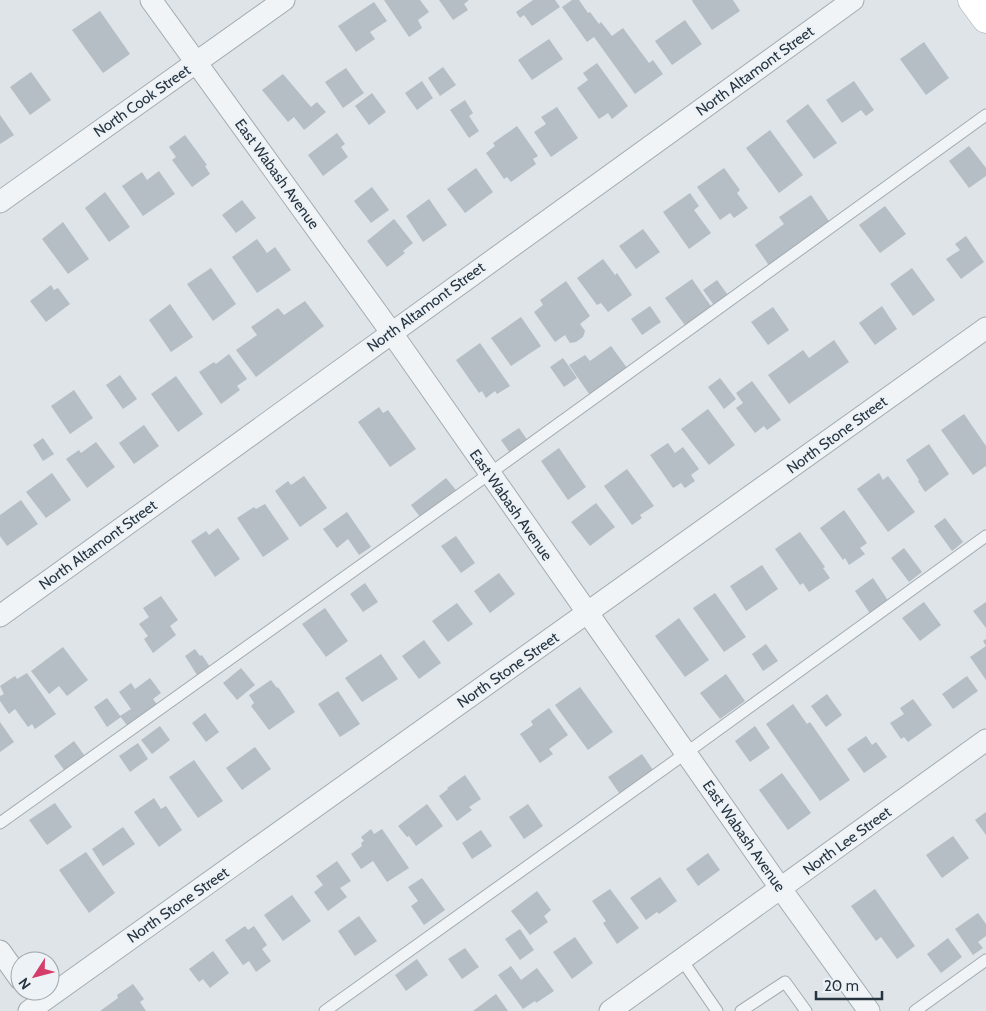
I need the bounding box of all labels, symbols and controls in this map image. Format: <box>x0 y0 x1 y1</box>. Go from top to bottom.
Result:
street label: North Altamont Street <box>693 22 817 120</box>
street label: North Cook Street <box>90 61 194 141</box>
street label: East Wabash Avenue <box>231 115 323 233</box>
street label: North Altamont Street <box>364 258 488 356</box>
street label: North Stone Street <box>783 393 891 477</box>
street label: East Wabash Avenue <box>466 446 556 564</box>
street label: North Altamont Street <box>36 496 160 594</box>
street label: North Stone Street <box>454 628 562 712</box>
street label: East Wabash Avenue <box>699 777 789 895</box>
street label: North Lee Street <box>799 803 895 879</box>
street label: North Stone Street <box>124 863 232 947</box>
north arrow <box>10 951 60 1001</box>
scale bar <box>816 968 882 1000</box>
text: N <box>14 974 35 993</box>
text: 20 m <box>824 977 859 995</box>

